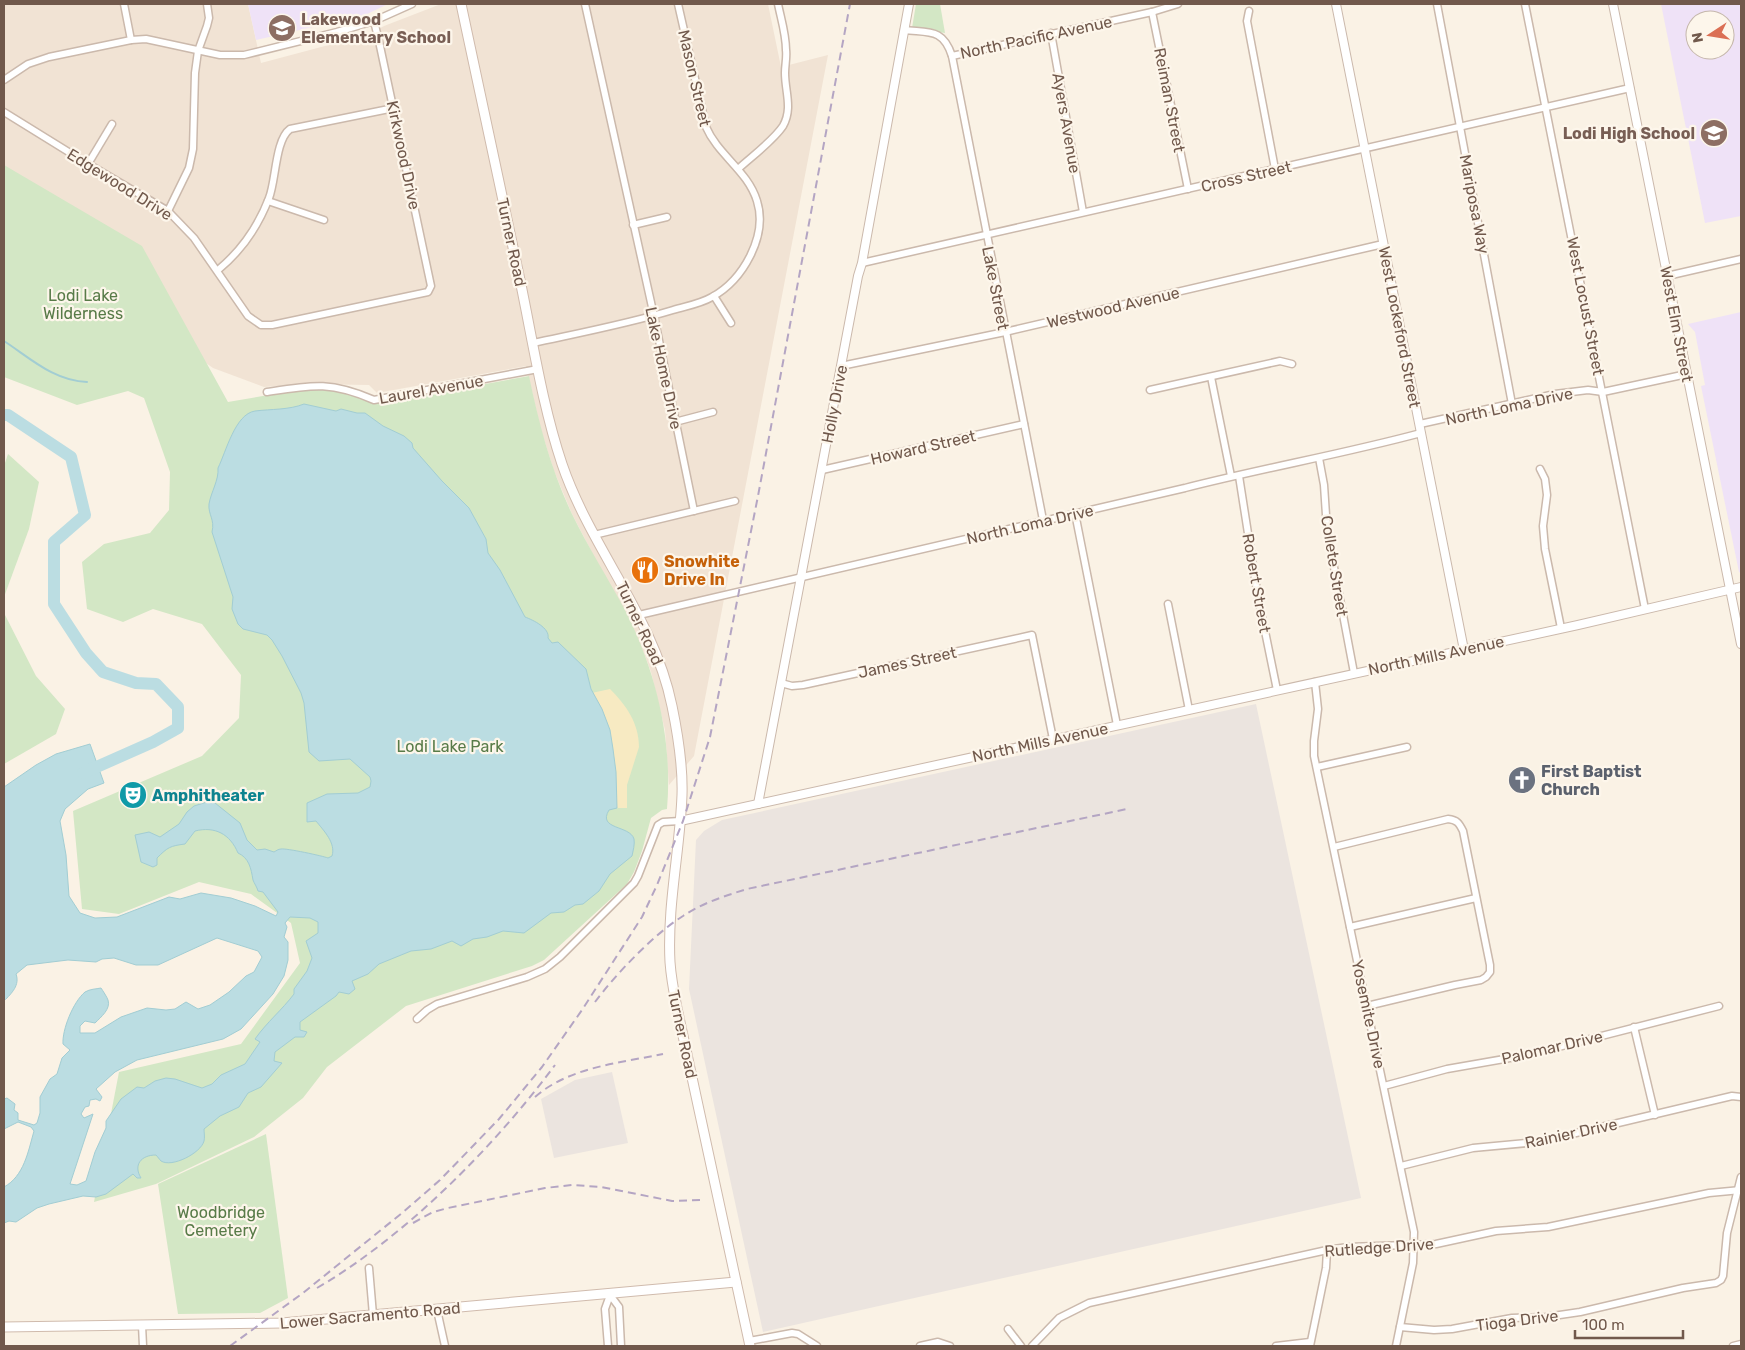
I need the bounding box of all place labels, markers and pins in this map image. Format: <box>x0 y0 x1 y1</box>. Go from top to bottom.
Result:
place label: Lakewood Elementary School <box>301 10 451 47</box>
school or university icon: Lakewood Elementary School <box>267 13 297 43</box>
school or university icon: Lodi High School <box>1699 118 1729 148</box>
place label: Lodi High School <box>1563 124 1695 143</box>
place label: Snowhite Drive In <box>664 552 740 589</box>
restaurant icon: Snowhite Drive In <box>630 555 660 585</box>
place label: First Baptist Church <box>1541 762 1642 799</box>
church icon: First Baptist Church <box>1507 765 1537 795</box>
theatre icon: Amphitheater <box>118 780 148 810</box>
place label: Amphitheater <box>152 786 265 805</box>

